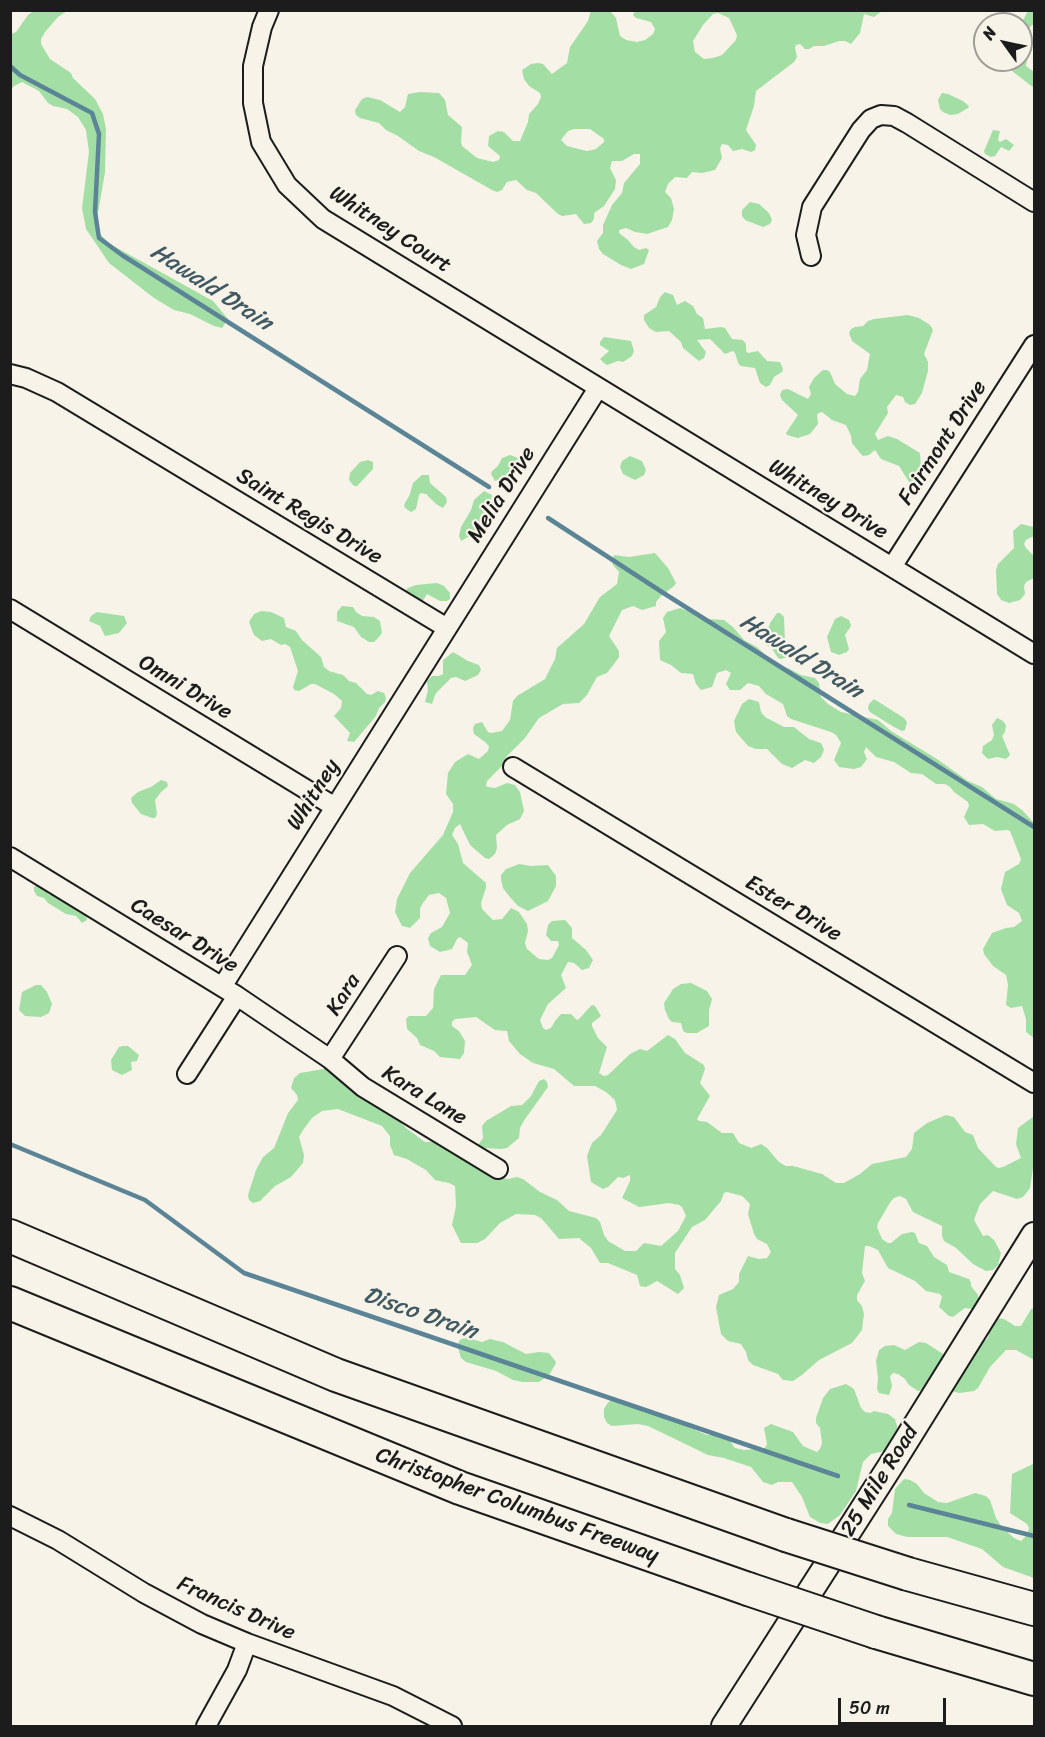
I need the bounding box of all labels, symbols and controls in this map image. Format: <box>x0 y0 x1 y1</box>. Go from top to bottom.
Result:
north arrow <box>973 12 1033 72</box>
text: N <box>974 20 1004 46</box>
street label: Whitney Court <box>324 181 456 279</box>
water label: Hawald Drain <box>145 238 277 338</box>
street label: Fairmont Drive <box>893 376 993 510</box>
street label: Melia Drive <box>462 442 542 548</box>
street label: Whitney Drive <box>764 454 892 546</box>
street label: Saint Regis Drive <box>231 463 387 571</box>
water label: Hawald Drain <box>734 608 868 706</box>
street label: Omni Drive <box>133 650 237 726</box>
street label: Whitney <box>282 755 346 835</box>
street label: Ester Drive <box>740 870 846 948</box>
street label: Caesar Drive <box>125 893 243 979</box>
street label: Kara <box>321 969 367 1021</box>
street label: Kara Lane <box>377 1060 471 1132</box>
water label: Disco Drain <box>359 1281 481 1347</box>
street label: 25 Mile Road <box>835 1420 925 1542</box>
street label: Christopher Columbus Freeway <box>372 1442 662 1570</box>
street label: Francis Drive <box>173 1571 299 1647</box>
scale bar <box>841 1686 949 1724</box>
text: 50 m <box>849 1692 890 1724</box>

